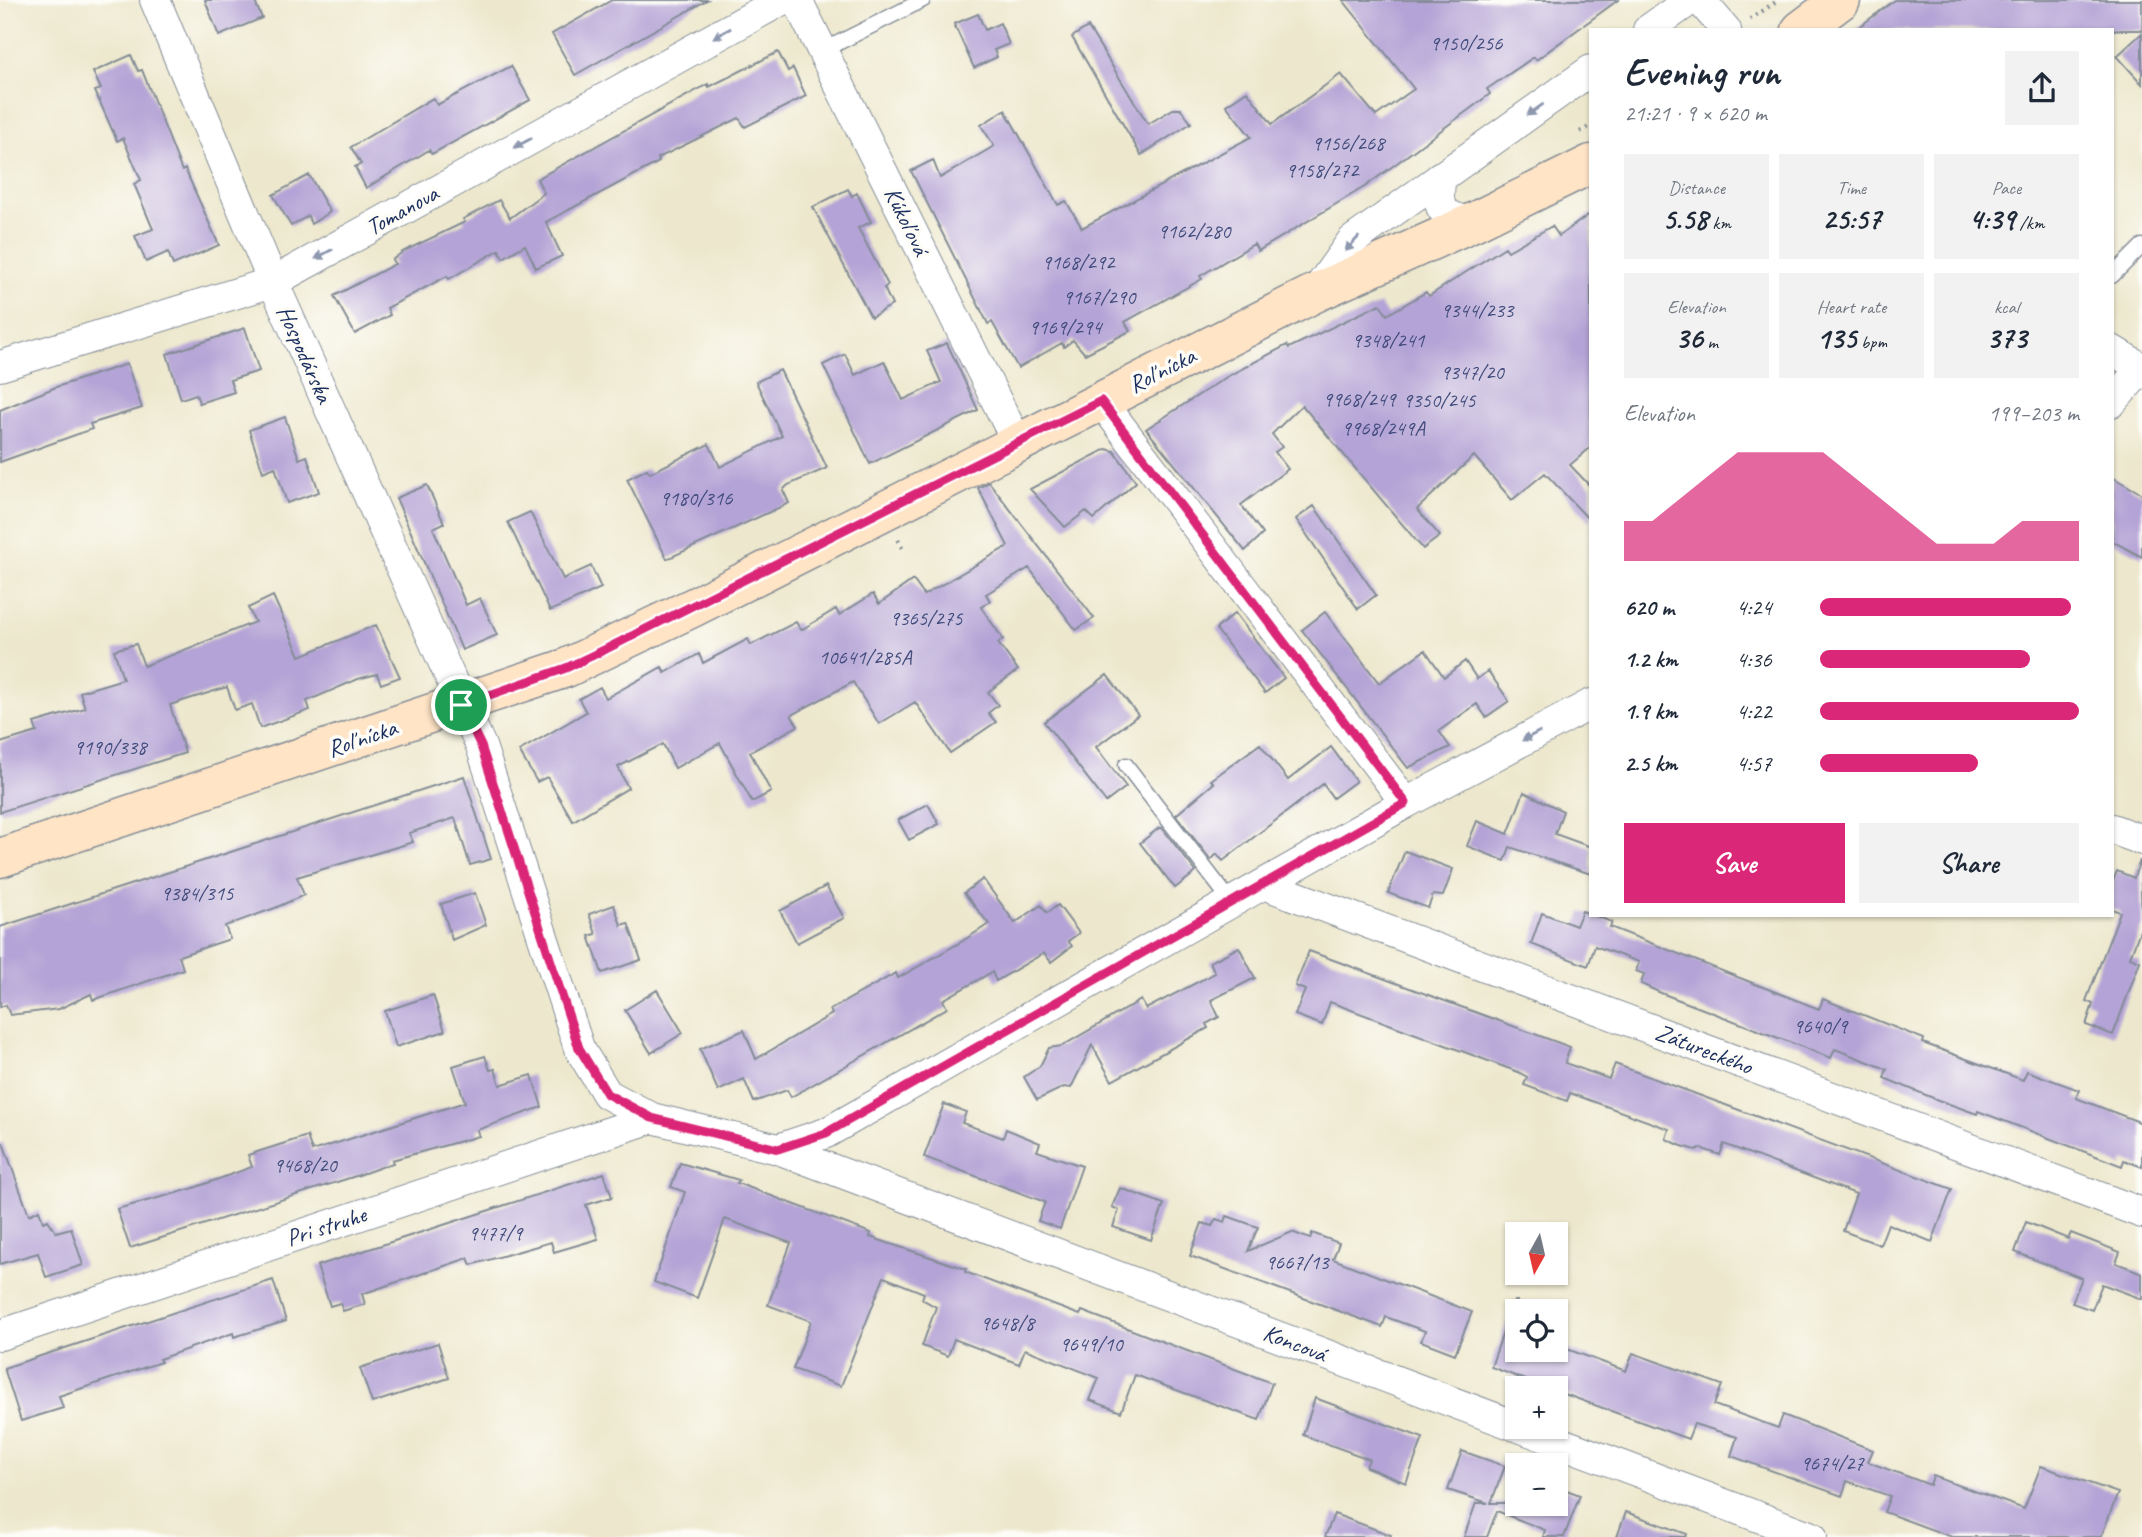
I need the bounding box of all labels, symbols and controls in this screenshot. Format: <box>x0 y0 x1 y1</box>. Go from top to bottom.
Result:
one-way arrow <box>712 27 732 39</box>
house number: 9150/256 <box>1429 30 1503 56</box>
text: Evening run <box>1624 49 1780 96</box>
button: share <box>2005 51 2079 125</box>
text: 21:21 · 9 × 620 m <box>1624 99 1767 128</box>
one-way arrow <box>1526 103 1544 117</box>
house number: 9156/268 <box>1311 130 1387 156</box>
one-way arrow <box>513 138 533 149</box>
house number: 9158/272 <box>1285 157 1360 183</box>
text: Distance <box>1668 176 1725 200</box>
text: Time <box>1837 176 1866 200</box>
text: Pace <box>1992 176 2021 200</box>
street label: Tomanova <box>361 177 445 242</box>
street label: Kúkoľová <box>878 182 937 262</box>
text: 5.58 <box>1662 200 1708 238</box>
text: 25:57 <box>1822 200 1881 238</box>
text: 4:39 <box>1969 200 2015 238</box>
text: km <box>1708 211 1731 235</box>
text: /km <box>2015 211 2044 235</box>
house number: 9162/280 <box>1157 218 1232 244</box>
one-way arrow <box>1344 235 1360 253</box>
one-way arrow <box>314 248 334 260</box>
house number: 9168/292 <box>1041 249 1116 275</box>
house number: 9167/290 <box>1062 284 1137 310</box>
text: Elevation <box>1667 295 1726 319</box>
text: Heart rate <box>1817 295 1886 319</box>
text: kcal <box>1994 295 2019 319</box>
house number: 9344/233 <box>1440 297 1515 323</box>
street label: Hospodárska <box>270 301 340 409</box>
house number: 9169/294 <box>1028 314 1104 340</box>
text: 36 <box>1675 319 1703 357</box>
text: 135 <box>1816 319 1856 357</box>
text: 373 <box>1986 319 2027 357</box>
house number: 9348/241 <box>1351 327 1426 353</box>
text: m <box>1703 330 1718 354</box>
text: bpm <box>1856 330 1887 354</box>
street label: Roľnícka <box>1123 340 1202 400</box>
house number: 9347/20 <box>1440 359 1505 385</box>
house number: 9968/249 <box>1322 386 1397 412</box>
house number: 9350/245 <box>1402 387 1477 413</box>
text: Elevation <box>1624 399 1695 428</box>
text: 199–203 m <box>1988 399 2079 428</box>
house number: 9968/249A <box>1341 415 1426 441</box>
house number: 9180/316 <box>659 485 733 511</box>
text: 620 m <box>1624 593 1674 622</box>
text: 4:24 <box>1736 593 1772 622</box>
house number: 9365/275 <box>889 605 964 631</box>
house number: 10641/285A <box>818 644 913 670</box>
text: 1.2 km <box>1624 645 1678 674</box>
text: 4:36 <box>1736 645 1772 674</box>
pin <box>431 675 491 735</box>
icon: arrive <box>442 686 480 724</box>
text: 1.9 km <box>1624 697 1677 726</box>
text: 4:22 <box>1736 697 1772 726</box>
street label: Roľnícka <box>323 712 402 764</box>
one-way arrow <box>1520 730 1540 742</box>
house number: 9190/338 <box>73 734 149 760</box>
text: 2.5 km <box>1624 749 1677 778</box>
text: 4:57 <box>1736 749 1772 778</box>
button: Save <box>1624 823 1845 903</box>
button: Share <box>1859 823 2079 903</box>
house number: 9384/315 <box>160 880 235 906</box>
house number: 9640/9 <box>1793 1013 1849 1039</box>
street label: Zátureckého <box>1651 1017 1758 1082</box>
house number: 9468/20 <box>273 1152 338 1178</box>
street label: Pri struhe <box>282 1198 372 1253</box>
house number: 9477/9 <box>468 1220 524 1246</box>
north arrow <box>1505 1222 1568 1284</box>
map controls <box>1505 1222 1568 1516</box>
house number: 9667/13 <box>1265 1249 1330 1275</box>
button: locate <box>1505 1299 1568 1362</box>
house number: 9648/8 <box>980 1310 1037 1336</box>
street label: Koncová <box>1259 1317 1333 1370</box>
house number: 9649/10 <box>1059 1331 1124 1357</box>
button: + <box>1505 1376 1568 1439</box>
house number: 9674/27 <box>1800 1450 1865 1476</box>
button: − <box>1505 1453 1568 1516</box>

